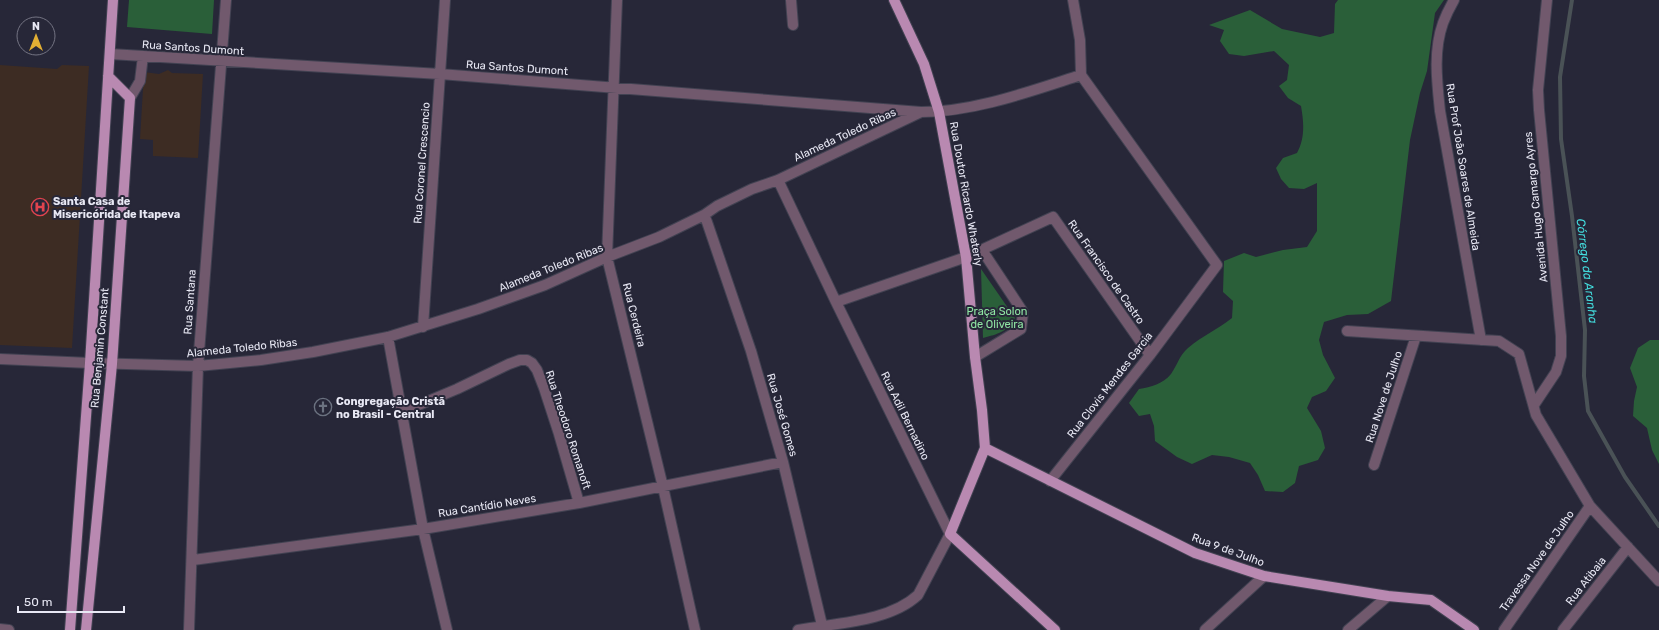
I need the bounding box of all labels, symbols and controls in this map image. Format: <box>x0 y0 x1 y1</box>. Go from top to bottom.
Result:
north arrow <box>16 16 56 56</box>
text: N <box>32 20 40 33</box>
street label: Rua Santos Dumont <box>142 38 245 58</box>
street label: Rua Santos Dumont <box>466 58 569 78</box>
street label: Rua Prof João Soares de Almeida <box>1443 82 1483 252</box>
street label: Rua Coronel Crescencio <box>411 102 433 224</box>
street label: Alameda Toledo Ribas <box>792 105 898 164</box>
street label: Rua Doutor Ricardo Whaterly <box>947 121 985 267</box>
street label: Avenida Hugo Camargo Ayres <box>1522 131 1550 283</box>
place label: Santa Casa de Misericórida de Itapeva <box>53 195 180 221</box>
hospital icon: Santa Casa de Misericórida de Itapeva <box>30 197 50 217</box>
street label: Rua Francisco de Castro <box>1065 217 1147 327</box>
water label: Córrego da Aranha <box>1574 218 1600 324</box>
street label: Alameda Toledo Ribas <box>497 241 605 295</box>
street label: Rua Santana <box>181 269 199 335</box>
street label: Rua Cerdeira <box>620 282 648 348</box>
street label: Rua Benjamin Constant <box>88 287 112 409</box>
park label: Praça Solon de Oliveira <box>967 305 1027 331</box>
street label: Rua Clovis Mendes Garcia <box>1065 329 1155 441</box>
street label: Alameda Toledo Ribas <box>186 336 298 360</box>
street label: Rua Nove de Julho <box>1363 349 1405 445</box>
street label: Rua Theodoro Romanoft <box>543 369 594 492</box>
street label: Rua Adil Bernadino <box>878 370 932 462</box>
street label: Rua José Gomes <box>764 372 800 458</box>
place label: Congregação Cristã no Brasil - Central <box>336 395 445 421</box>
church icon: Congregação Cristã no Brasil - Central <box>313 397 333 417</box>
street label: Rua Cantídio Neves <box>437 492 537 520</box>
street label: Travessa Nove de Julho <box>1497 508 1577 614</box>
street label: Rua 9 de Julho <box>1190 531 1266 569</box>
street label: Rua Atibaia <box>1563 554 1609 608</box>
scale bar <box>18 588 124 614</box>
text: 50 m <box>24 595 52 609</box>

